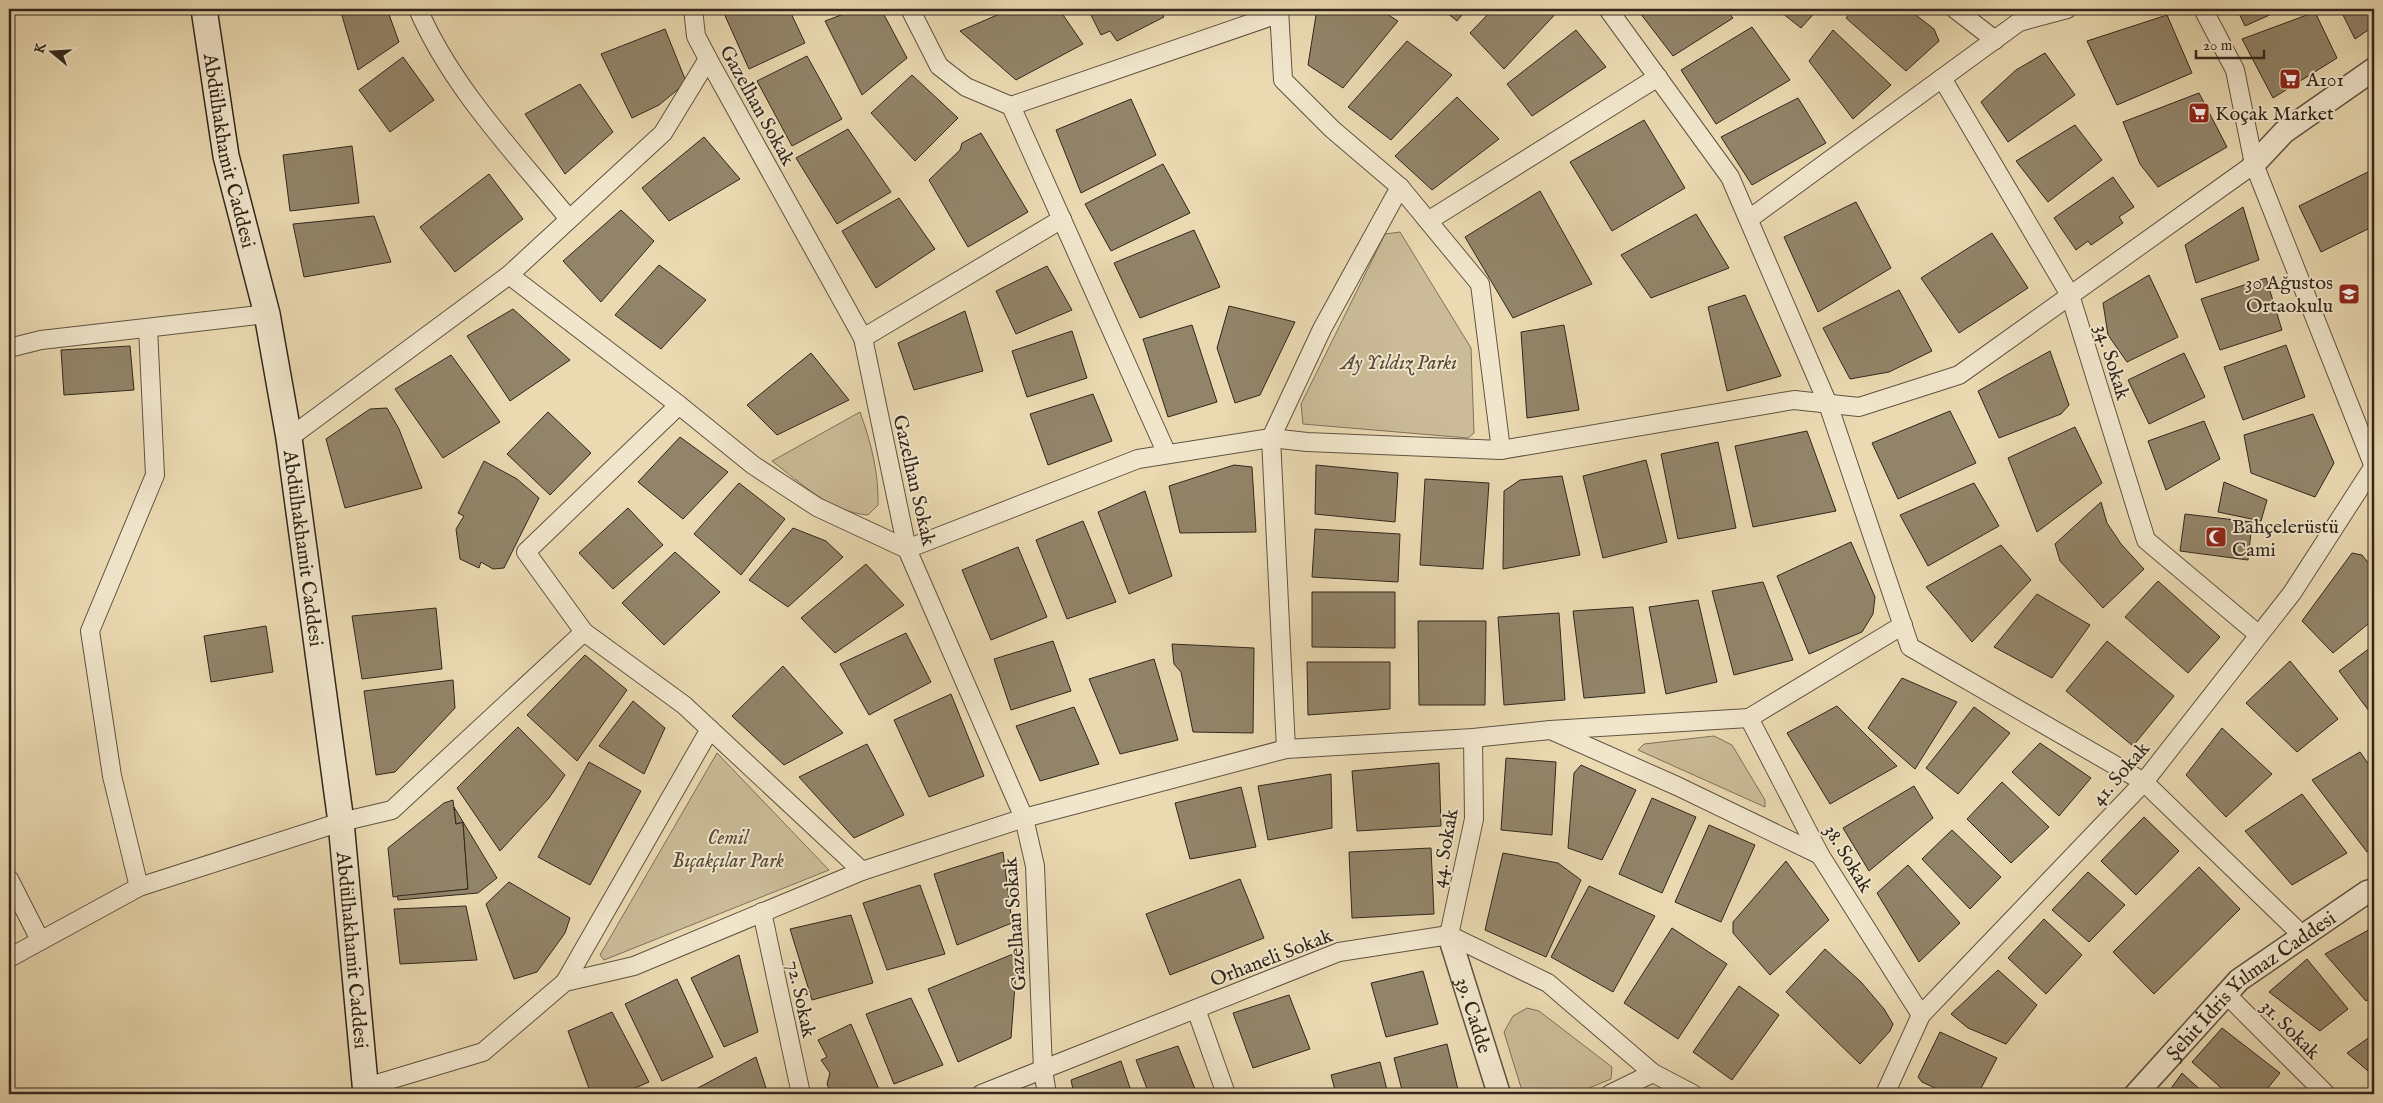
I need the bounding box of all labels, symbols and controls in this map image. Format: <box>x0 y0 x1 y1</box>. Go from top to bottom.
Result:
north arrow <box>28 28 78 78</box>
scale bar <box>2196 28 2263 60</box>
text: 20 m <box>2203 36 2233 55</box>
text: K <box>30 40 51 56</box>
street label: Gazelhan Sokak <box>713 41 800 171</box>
street label: Abdülhakhamit Caddesi <box>197 51 260 251</box>
supermarket icon: A101 <box>2278 67 2302 91</box>
place label: A101 <box>2305 68 2344 93</box>
supermarket icon: Koçak Market <box>2187 101 2211 125</box>
place label: Koçak Market <box>2215 102 2334 127</box>
place label: 30 Ağustos Ortaokulu <box>2245 271 2333 319</box>
school or university icon: 30 Ağustos Ortaokulu <box>2337 282 2361 306</box>
street label: 34. Sokak <box>2088 322 2135 403</box>
park label: Ay Yıldız Parkı <box>1339 351 1457 376</box>
street label: Gazelhan Sokak <box>886 412 941 549</box>
street label: Abdülhakhamit Caddesi <box>277 448 328 648</box>
place label: Bahçelerüstü Cami <box>2232 515 2339 563</box>
mosque icon: Bahçelerüstü Cami <box>2204 525 2228 549</box>
street label: 41. Sokak <box>2086 737 2156 811</box>
street label: 44. Sokak <box>1426 807 1465 890</box>
street label: 38. Sokak <box>1818 820 1878 898</box>
park label: Cemil Bıçakçılar Park <box>672 826 784 874</box>
street label: Abdülhakhamit Caddesi <box>330 850 373 1050</box>
street label: Gazelhan Sokak <box>998 856 1033 991</box>
street label: Şehit İdris Yılmaz Caddesi <box>2161 906 2341 1066</box>
street label: Orhaneli Sokak <box>1207 923 1337 993</box>
street label: 72. Sokak <box>780 958 821 1041</box>
street label: 39. Cadde <box>1449 974 1496 1057</box>
street label: 31. Sokak <box>2255 995 2325 1065</box>

